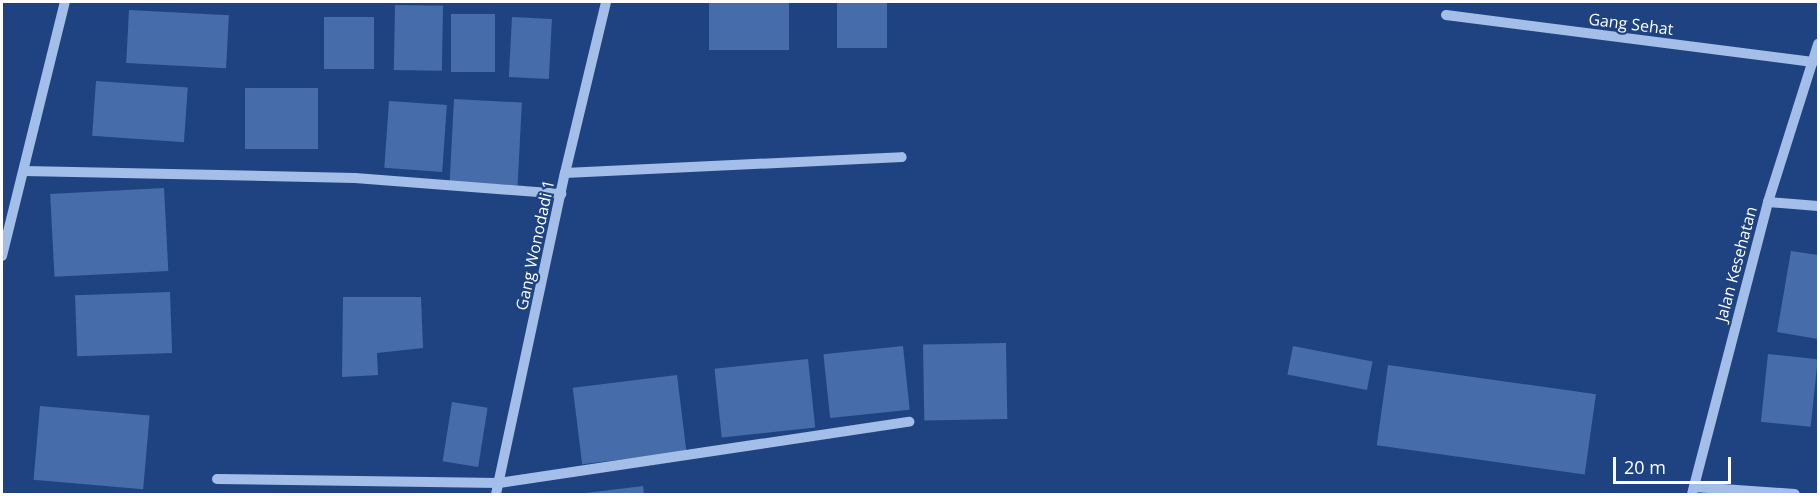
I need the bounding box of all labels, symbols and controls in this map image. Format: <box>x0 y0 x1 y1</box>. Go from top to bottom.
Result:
street label: Gang Sehat <box>1587 9 1675 39</box>
street label: Gang Wonodadi 1 <box>512 178 558 312</box>
street label: Jalan Kesehatan <box>1711 204 1761 324</box>
scale bar <box>1616 445 1734 483</box>
text: 20 m <box>1624 455 1666 479</box>

